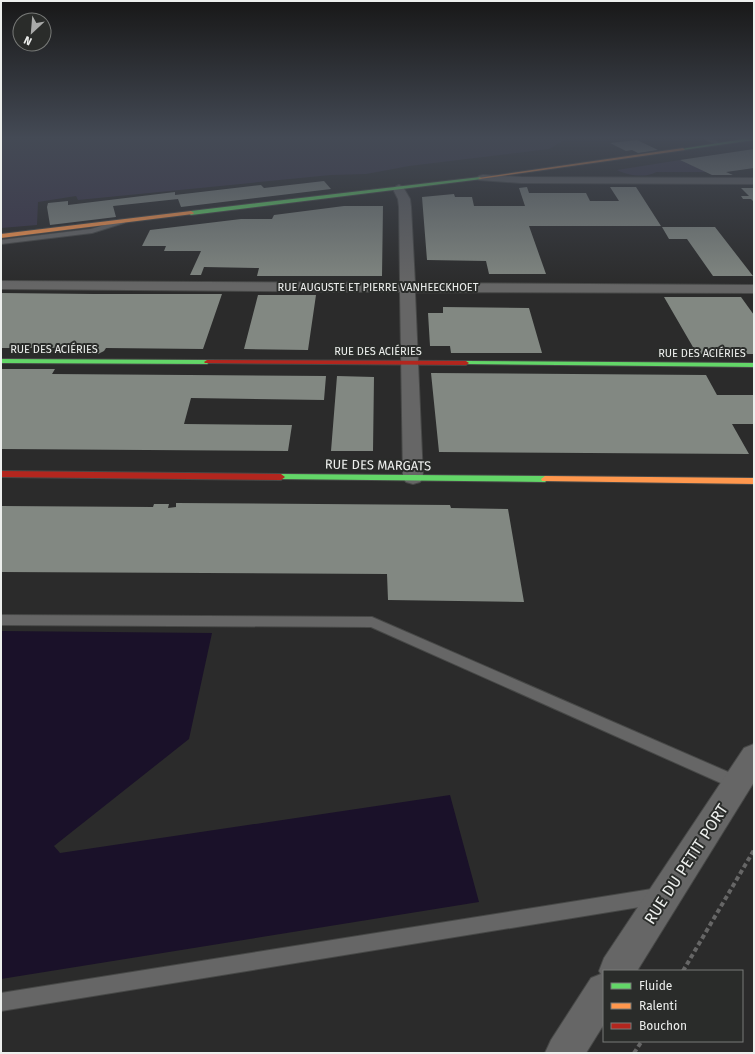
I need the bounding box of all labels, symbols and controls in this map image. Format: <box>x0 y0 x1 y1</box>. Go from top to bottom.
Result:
north arrow <box>12 12 52 52</box>
text: N <box>22 33 34 48</box>
street label: RUE AUGUSTE ET PIERRE VANHEECKHOET <box>278 281 479 294</box>
street label: RUE DES ACIÉRIES <box>10 342 98 356</box>
street label: RUE DES ACIÉRIES <box>334 344 422 358</box>
street label: RUE DES ACIÉRIES <box>658 346 746 360</box>
street label: RUE DES MARGATS <box>325 457 431 473</box>
street label: RUE DU PETIT PORT <box>640 800 732 928</box>
legend <box>603 970 743 1042</box>
text: Fluide <box>639 979 672 993</box>
text: Ralenti <box>639 999 677 1013</box>
text: Bouchon <box>639 1019 687 1033</box>

